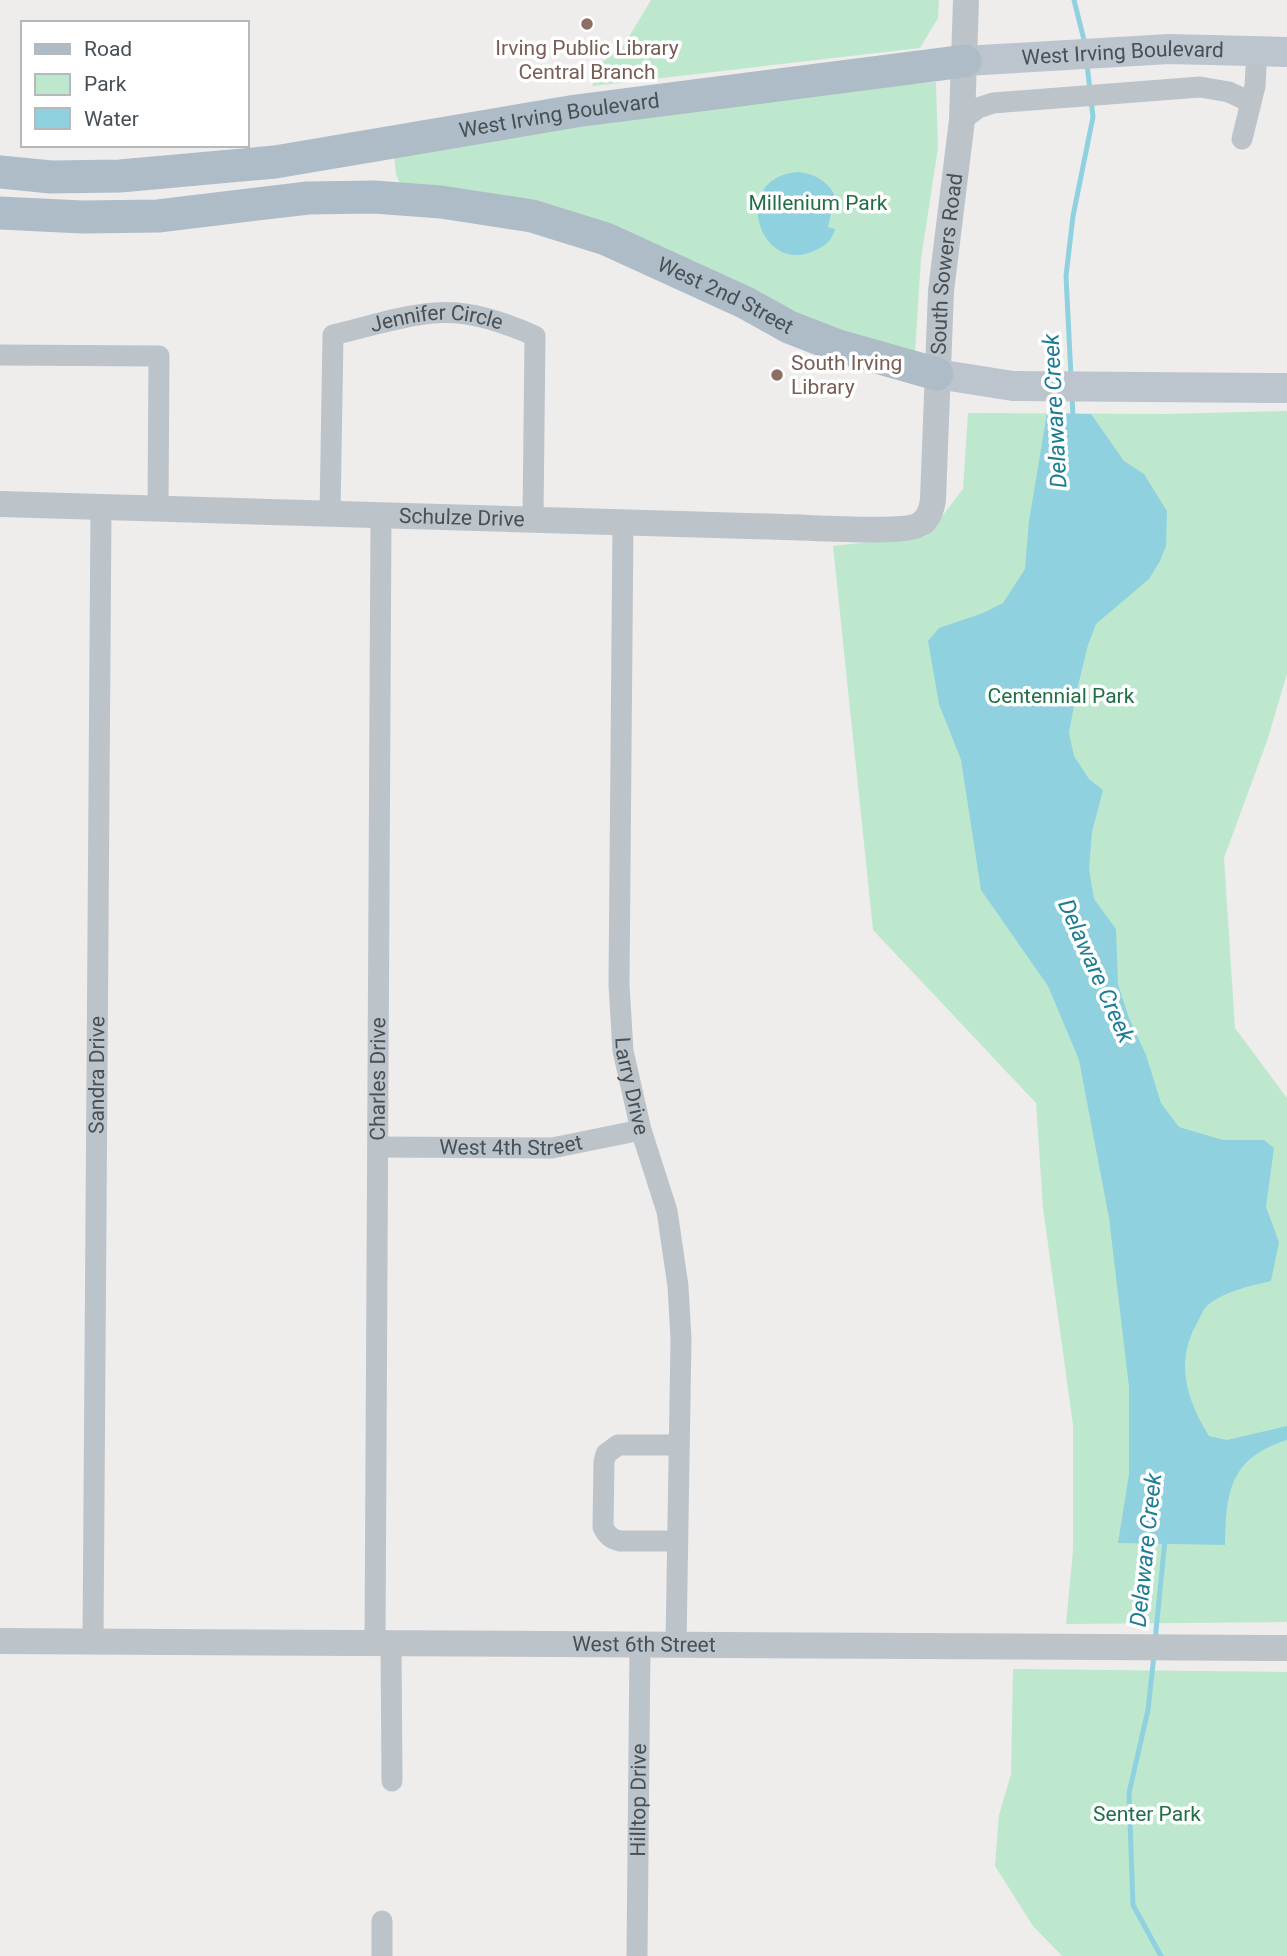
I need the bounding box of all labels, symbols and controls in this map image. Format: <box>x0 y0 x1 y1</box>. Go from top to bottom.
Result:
marker: Irving Public Library Central Branch <box>579 16 595 32</box>
legend <box>21 21 248 147</box>
place label: Irving Public Library Central Branch <box>495 36 679 84</box>
text: Road <box>84 37 132 61</box>
street label: West Irving Boulevard <box>1021 37 1224 70</box>
text: Park <box>84 72 127 96</box>
street label: West Irving Boulevard <box>457 88 661 143</box>
text: Water <box>84 107 139 131</box>
street label: South Sowers Road <box>927 172 967 355</box>
park label: Millenium Park <box>748 191 888 215</box>
street label: West 2nd Street <box>654 252 798 339</box>
street label: Jennifer Circle <box>367 300 506 337</box>
water label: Delaware Creek <box>1037 332 1073 489</box>
place label: South Irving Library <box>791 351 902 399</box>
marker: South Irving Library <box>769 367 785 383</box>
street label: Schulze Drive <box>399 504 525 531</box>
park label: Centennial Park <box>988 684 1135 708</box>
water label: Delaware Creek <box>1052 895 1140 1048</box>
street label: Sandra Drive <box>85 1016 109 1134</box>
street label: Charles Drive <box>366 1017 390 1141</box>
street label: Larry Drive <box>610 1036 654 1137</box>
street label: West 4th Street <box>439 1130 585 1160</box>
water label: Delaware Creek <box>1124 1471 1168 1628</box>
street label: West 6th Street <box>572 1632 716 1657</box>
street label: Hilltop Drive <box>626 1743 651 1857</box>
park label: Senter Park <box>1093 1802 1201 1826</box>

